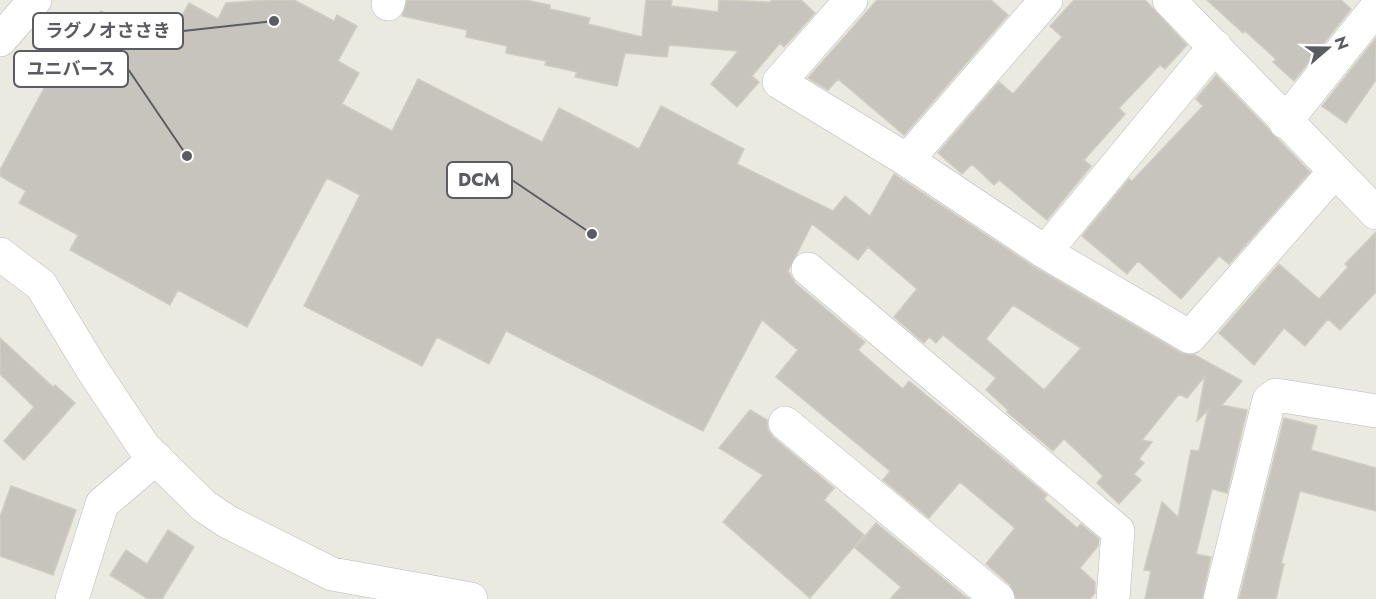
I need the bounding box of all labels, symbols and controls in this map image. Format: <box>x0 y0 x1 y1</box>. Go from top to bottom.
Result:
callout: ラグノオささき <box>33 13 183 49</box>
text: ラグノオささき <box>45 18 171 44</box>
north arrow <box>1298 18 1358 78</box>
text: N <box>1329 33 1355 53</box>
callout: ユニバース <box>14 51 128 87</box>
text: ユニバース <box>26 56 116 82</box>
callout: DCM <box>447 162 512 198</box>
text: DCM <box>458 167 500 193</box>

